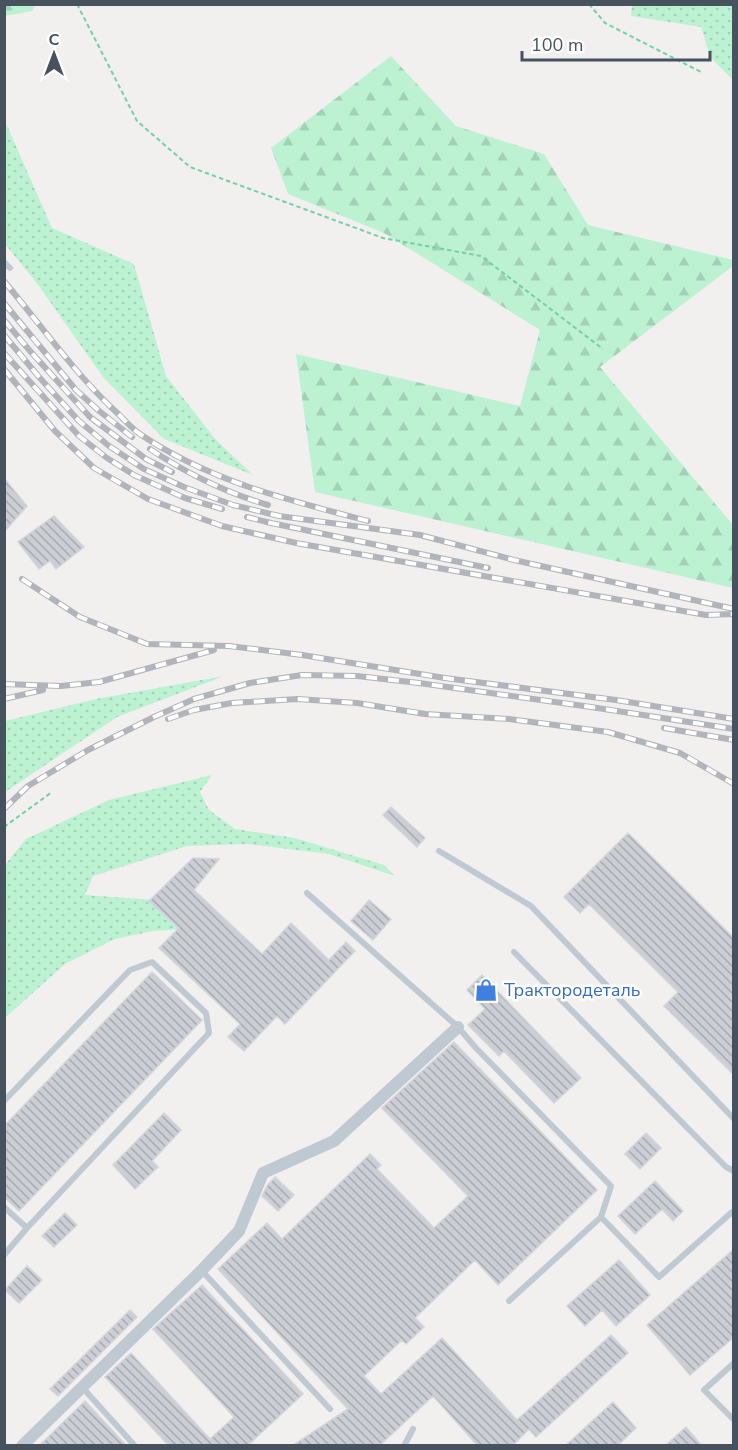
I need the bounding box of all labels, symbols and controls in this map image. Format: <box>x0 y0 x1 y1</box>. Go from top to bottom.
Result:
north arrow <box>24 24 84 84</box>
scale bar <box>522 24 710 62</box>
text: С <box>49 29 60 51</box>
text: 100 m <box>531 33 583 57</box>
shop icon: Трактородеталь <box>473 977 499 1003</box>
place label: Трактородеталь <box>504 978 640 1002</box>

